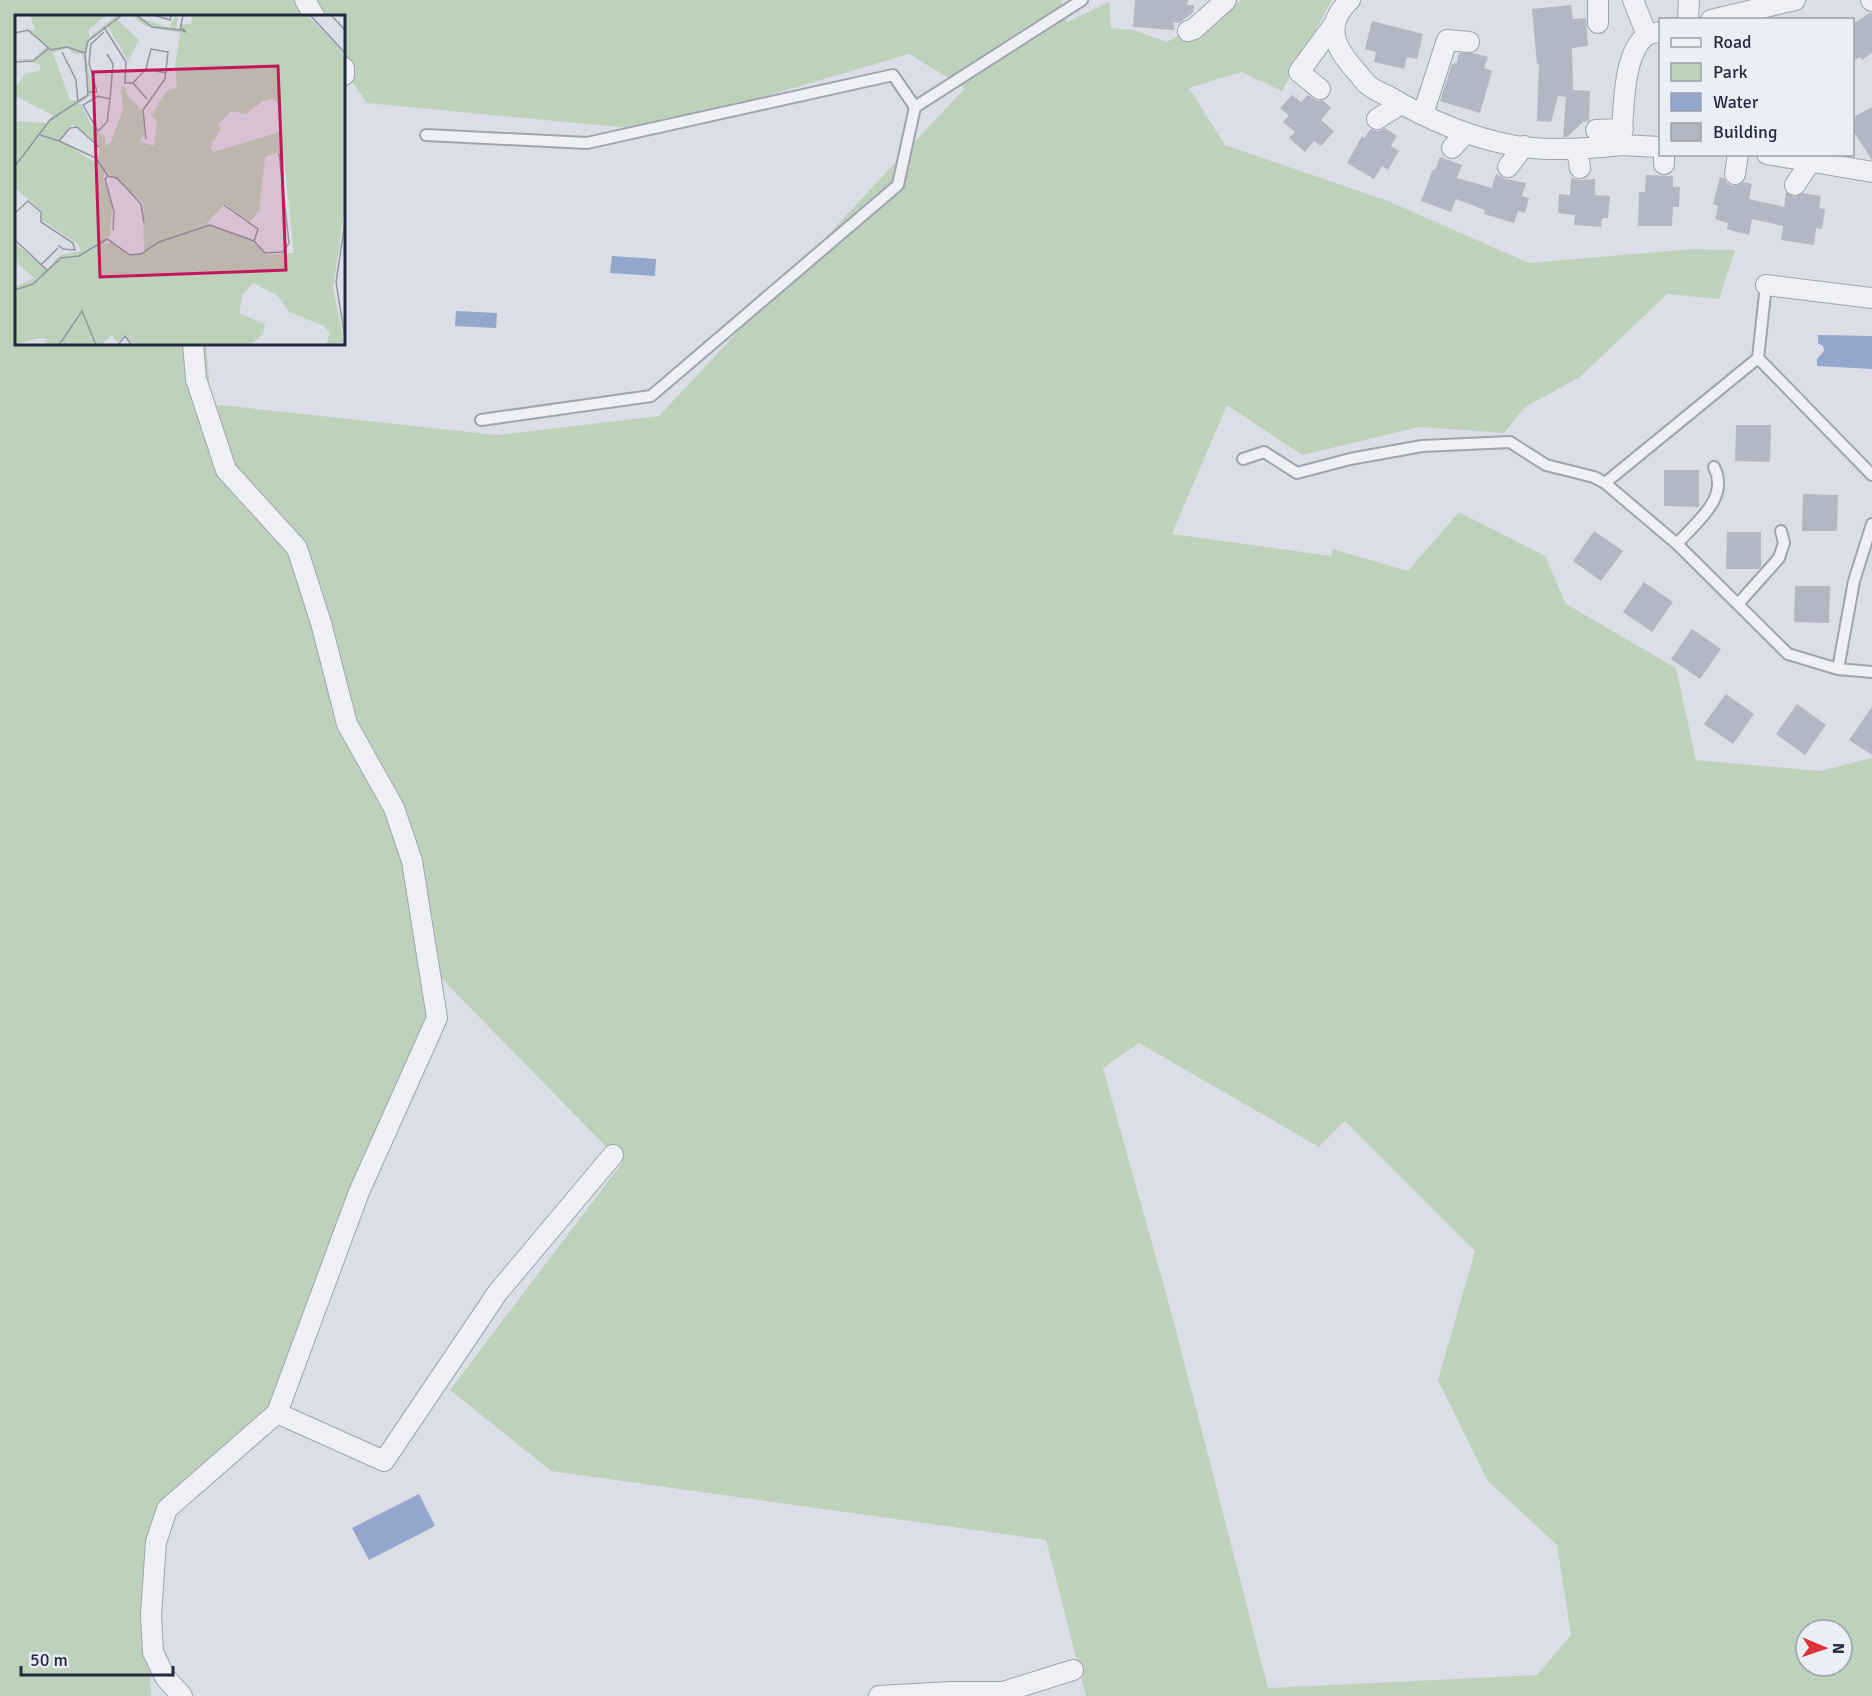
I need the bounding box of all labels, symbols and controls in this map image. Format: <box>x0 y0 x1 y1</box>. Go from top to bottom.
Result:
inset map <box>15 15 345 345</box>
legend <box>1659 18 1854 156</box>
text: Road <box>1713 31 1752 53</box>
text: Park <box>1713 61 1748 83</box>
text: Water <box>1713 91 1759 113</box>
text: Building <box>1713 121 1777 143</box>
north arrow <box>1794 1618 1854 1678</box>
scale bar <box>21 1639 172 1677</box>
text: N <box>1828 1643 1848 1654</box>
text: 50 m <box>30 1649 68 1671</box>

